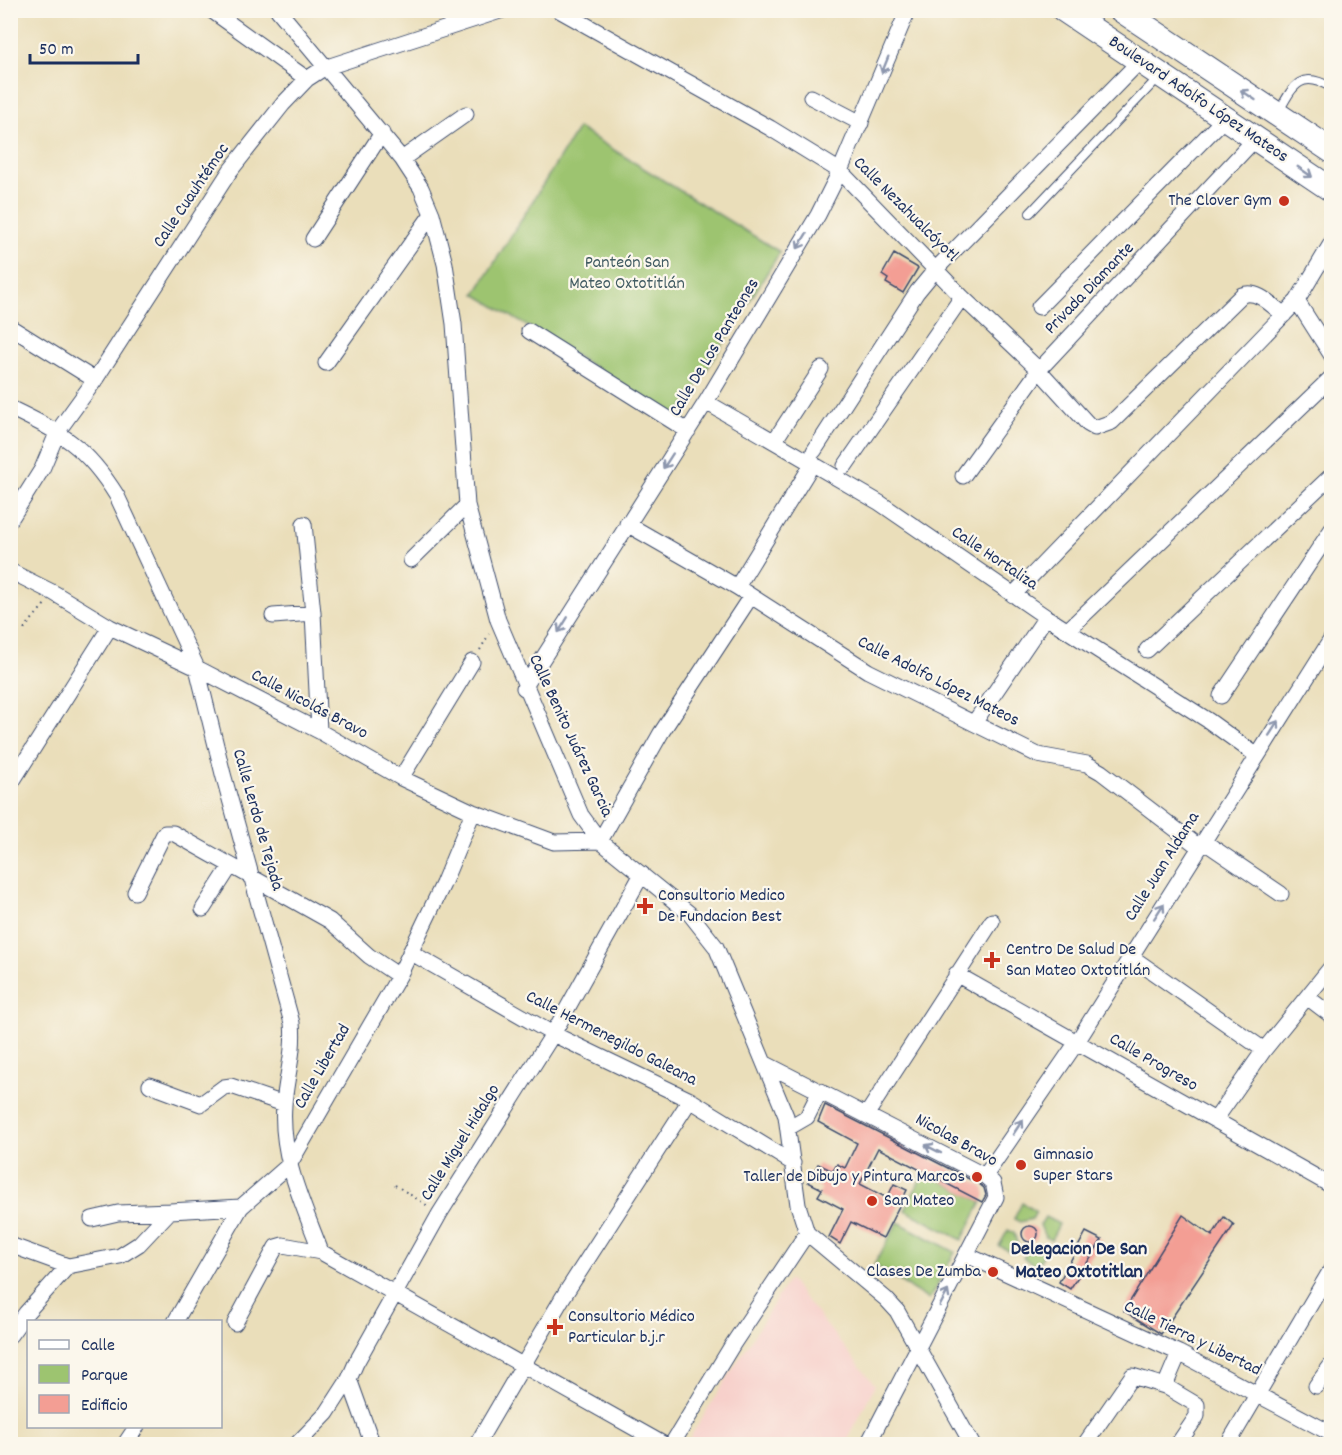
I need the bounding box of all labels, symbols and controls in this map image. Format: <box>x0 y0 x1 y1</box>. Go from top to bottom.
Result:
scale bar <box>30 27 138 65</box>
street label: Boulevard Adolfo López Mateos <box>1103 30 1293 170</box>
text: 50 m <box>39 38 74 63</box>
one-way arrow <box>879 55 890 73</box>
one-way arrow <box>1241 89 1257 101</box>
street label: Calle Cuauhtémoc <box>148 139 236 253</box>
street label: Calle Nezahualcóyotl <box>847 152 964 269</box>
one-way arrow <box>1296 166 1312 178</box>
place label: The Clover Gym <box>1168 189 1272 214</box>
marker: The Clover Gym <box>1277 194 1291 208</box>
one-way arrow <box>796 232 808 249</box>
street label: Privada Diamante <box>1039 237 1141 341</box>
park label: Panteón San Mateo Oxtotitlán <box>569 251 685 297</box>
street label: Calle De Los Panteones <box>664 274 766 422</box>
one-way arrow <box>662 452 674 469</box>
street label: Calle Hortaliza <box>946 521 1043 598</box>
one-way arrow <box>557 616 569 633</box>
street label: Calle Adolfo López Mateos <box>853 630 1023 734</box>
street label: Calle Benito Juárez Garcia <box>521 651 619 822</box>
street label: Calle Nicolás Bravo <box>246 664 372 746</box>
one-way arrow <box>1268 720 1280 737</box>
street label: Calle Lerdo de Tejada <box>225 746 289 894</box>
street label: Calle Juan Aldama <box>1119 807 1207 927</box>
place label: Consultorio Medico De Fundacion Best <box>658 884 785 930</box>
marker: Consultorio Medico De Fundacion Best <box>636 897 654 915</box>
one-way arrow <box>1153 903 1165 920</box>
place label: Centro De Salud De San Mateo Oxtotitlán <box>1006 938 1150 984</box>
marker: Centro De Salud De San Mateo Oxtotitlán <box>983 951 1001 969</box>
street label: Calle Hermenegildo Galeana <box>521 985 701 1093</box>
street label: Calle Libertad <box>289 1020 357 1114</box>
street label: Calle Progreso <box>1104 1027 1202 1099</box>
street label: Calle Miguel Hidalgo <box>415 1080 507 1206</box>
street label: Nicolas Bravo <box>910 1108 1002 1174</box>
one-way arrow <box>1012 1120 1024 1136</box>
one-way arrow <box>925 1143 943 1154</box>
place label: Gimnasio Super Stars <box>1033 1143 1113 1189</box>
marker: Gimnasio Super Stars <box>1014 1158 1028 1172</box>
place label: Taller de Dibujo y Pintura Marcos <box>743 1165 965 1190</box>
marker: Taller de Dibujo y Pintura Marcos <box>970 1170 984 1184</box>
place label: San Mateo <box>884 1189 954 1214</box>
marker: San Mateo <box>865 1194 879 1208</box>
district label: Delegacion De San Mateo Oxtotitlan <box>1011 1236 1147 1287</box>
place label: Clases De Zumba <box>867 1260 982 1285</box>
marker: Clases De Zumba <box>986 1265 1000 1279</box>
one-way arrow <box>939 1289 950 1307</box>
street label: Calle Tierra y Libertad <box>1119 1295 1265 1383</box>
place label: Consultorio Médico Particular b.j.r <box>568 1305 695 1351</box>
marker: Consultorio Médico Particular b.j.r <box>546 1318 564 1336</box>
legend <box>27 1320 222 1428</box>
text: Calle <box>81 1334 115 1359</box>
text: Parque <box>81 1364 128 1389</box>
text: Edificio <box>81 1394 128 1419</box>

